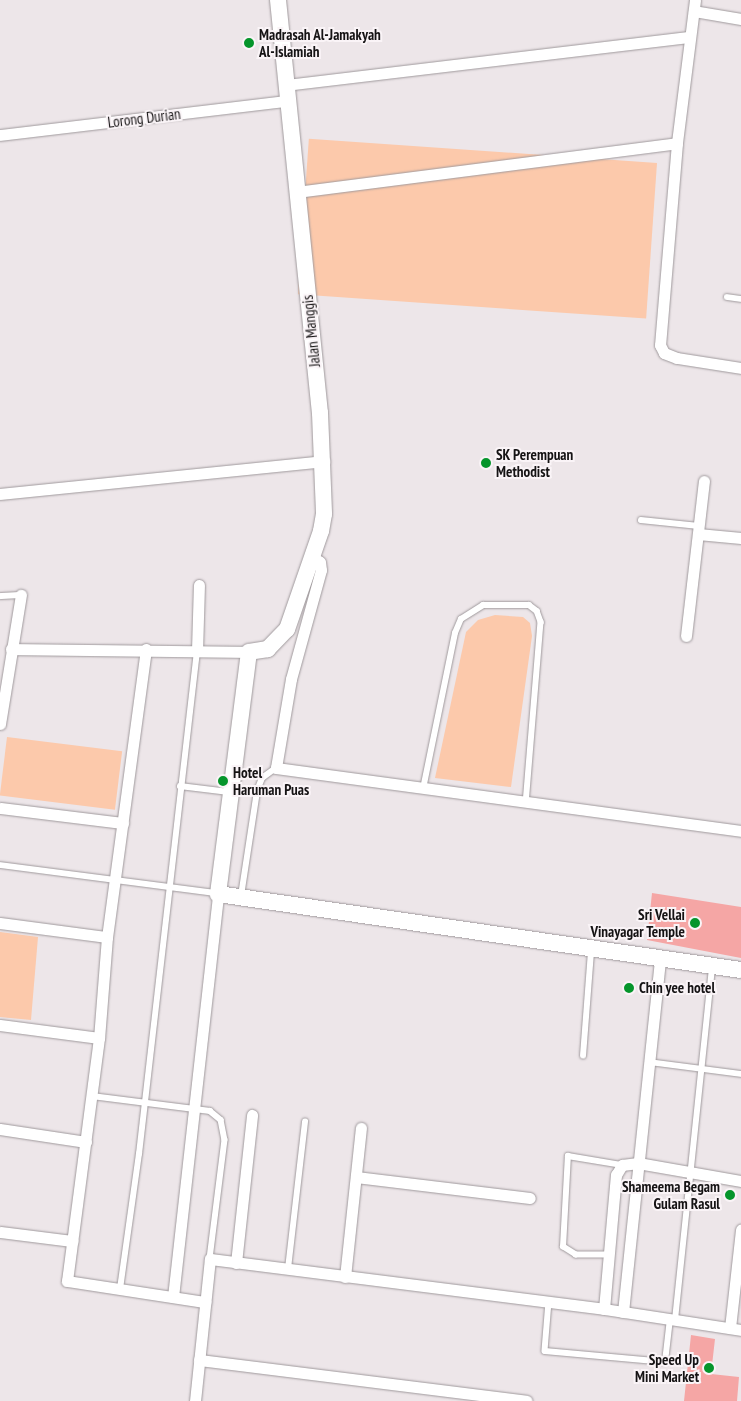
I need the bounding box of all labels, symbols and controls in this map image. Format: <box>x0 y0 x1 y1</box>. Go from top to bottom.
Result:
place label: Madrasah Al-Jamakyah Al-Islamiah <box>259 25 381 60</box>
marker: Madrasah Al-Jamakyah Al-Islamiah <box>243 37 255 49</box>
street label: Lorong Durian <box>107 105 181 131</box>
street label: Jalan Manggis <box>298 294 324 368</box>
place label: SK Perempuan Methodist <box>496 445 574 480</box>
marker: SK Perempuan Methodist <box>480 457 492 469</box>
place label: Hotel Haruman Puas <box>233 763 309 798</box>
marker: Hotel Haruman Puas <box>217 775 229 787</box>
place label: Sri Vellai Vinayagar Temple <box>590 905 685 940</box>
marker: Sri Vellai Vinayagar Temple <box>689 917 701 929</box>
place label: Chin yee hotel <box>639 979 715 997</box>
marker: Chin yee hotel <box>623 982 635 994</box>
place label: Shameema Begam Gulam Rasul <box>622 1177 720 1212</box>
marker: Shameema Begam Gulam Rasul <box>724 1189 736 1201</box>
place label: Speed Up Mini Market <box>635 1350 699 1385</box>
marker: Speed Up Mini Market <box>703 1362 715 1374</box>

